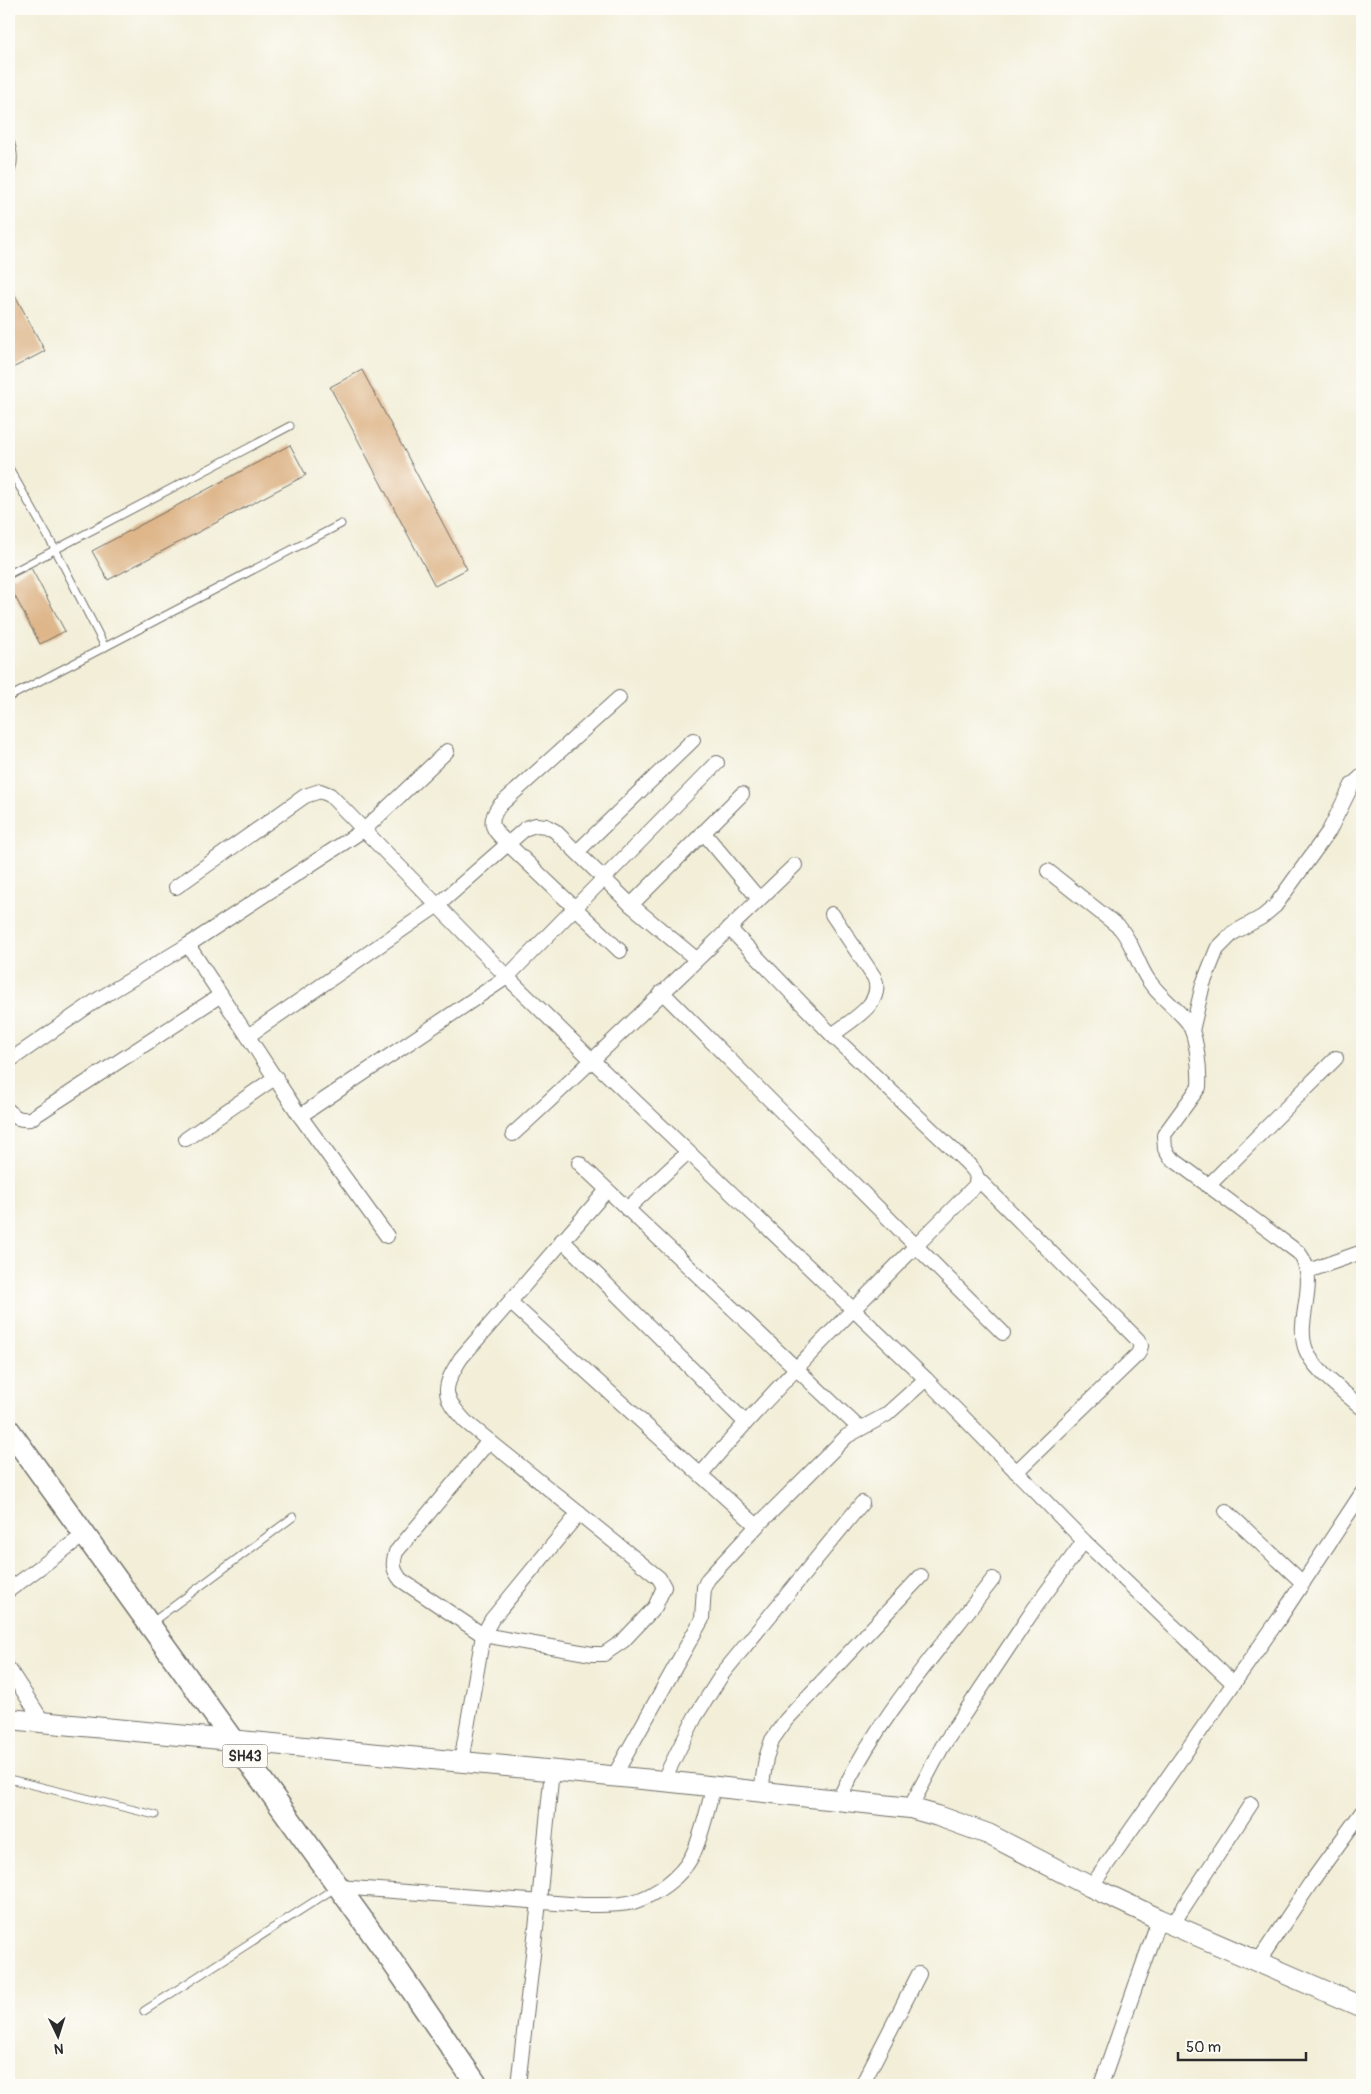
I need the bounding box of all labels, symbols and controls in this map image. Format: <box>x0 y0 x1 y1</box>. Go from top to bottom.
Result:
road number: SH43 <box>222 1744 268 1768</box>
north arrow <box>32 2012 82 2062</box>
scale bar <box>1178 2029 1306 2061</box>
text: 50 m <box>1186 2038 1221 2057</box>
text: N <box>54 2040 64 2057</box>

